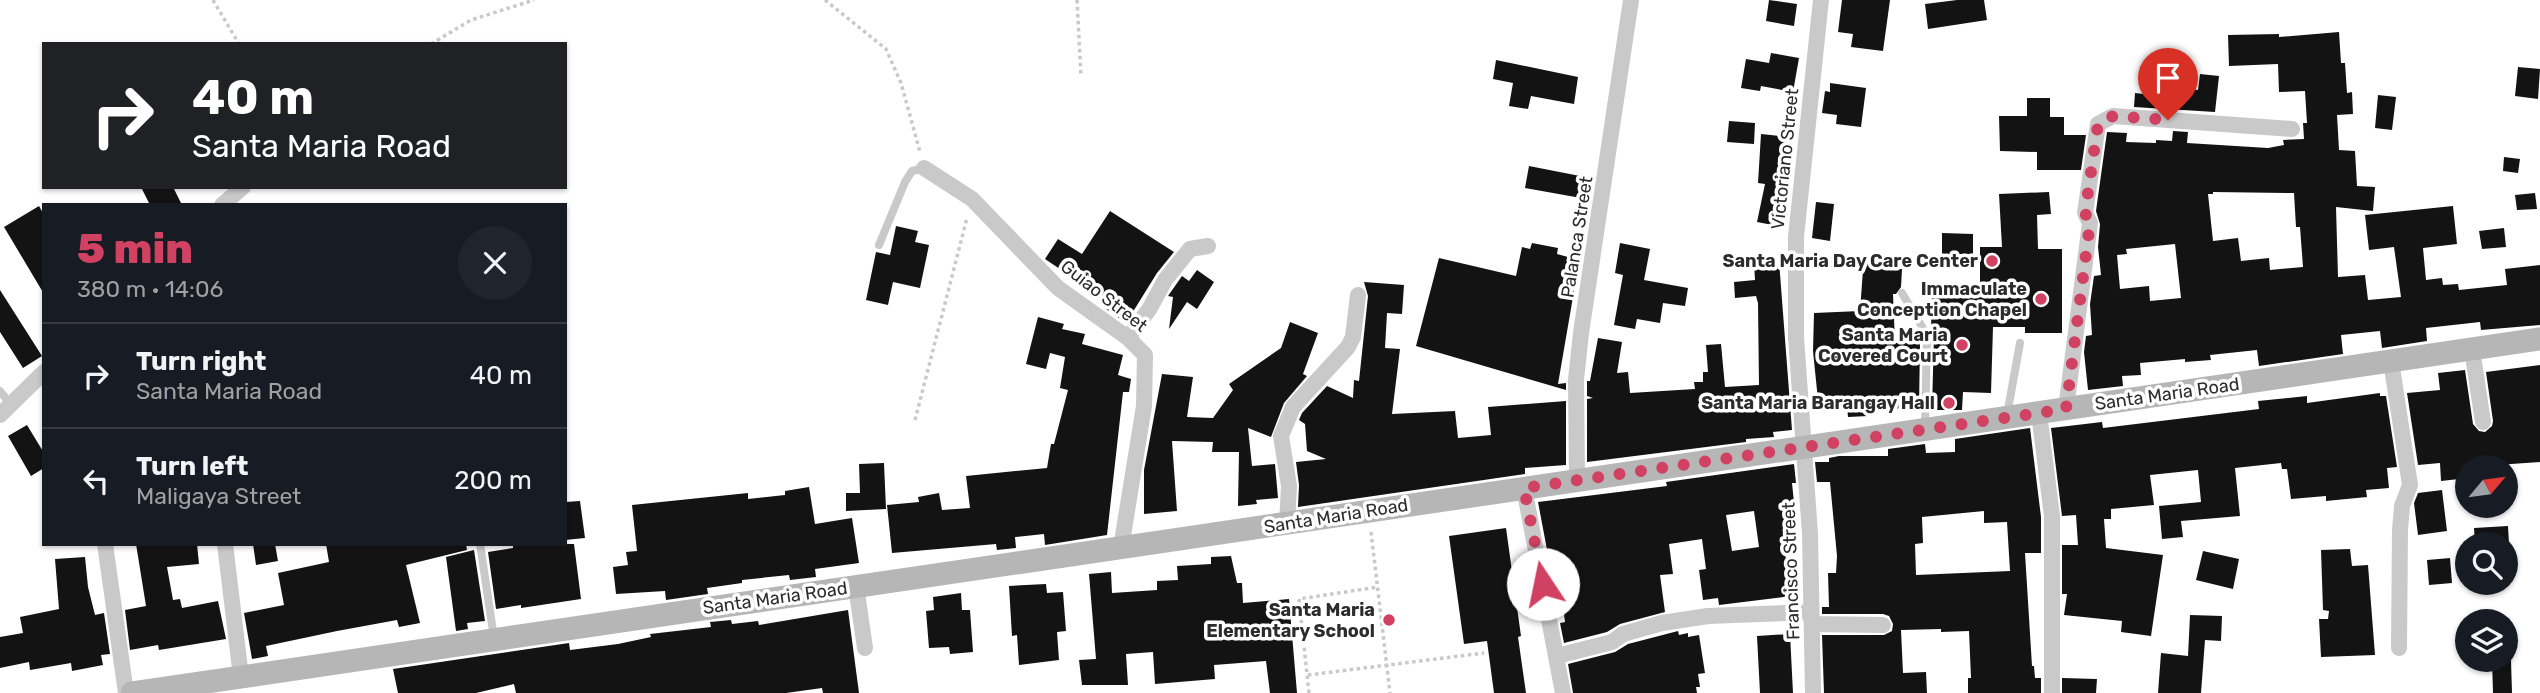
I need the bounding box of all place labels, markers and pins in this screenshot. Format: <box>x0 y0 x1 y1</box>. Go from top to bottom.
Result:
pin <box>2138 48 2198 120</box>
place label: Santa Maria Day Care Center <box>1723 250 1978 272</box>
marker: Santa Maria Day Care Center <box>1984 253 2000 269</box>
place label: Immaculate Conception Chapel <box>1857 278 2027 321</box>
marker: Immaculate Conception Chapel <box>2033 291 2049 307</box>
place label: Santa Maria Covered Court <box>1818 324 1948 367</box>
marker: Santa Maria Covered Court <box>1954 337 1970 353</box>
place label: Santa Maria Barangay Hall <box>1701 392 1935 414</box>
marker: Santa Maria Barangay Hall <box>1941 395 1957 411</box>
place label: Santa Maria Elementary School <box>1206 599 1375 642</box>
marker: Santa Maria Elementary School <box>1381 612 1397 628</box>

